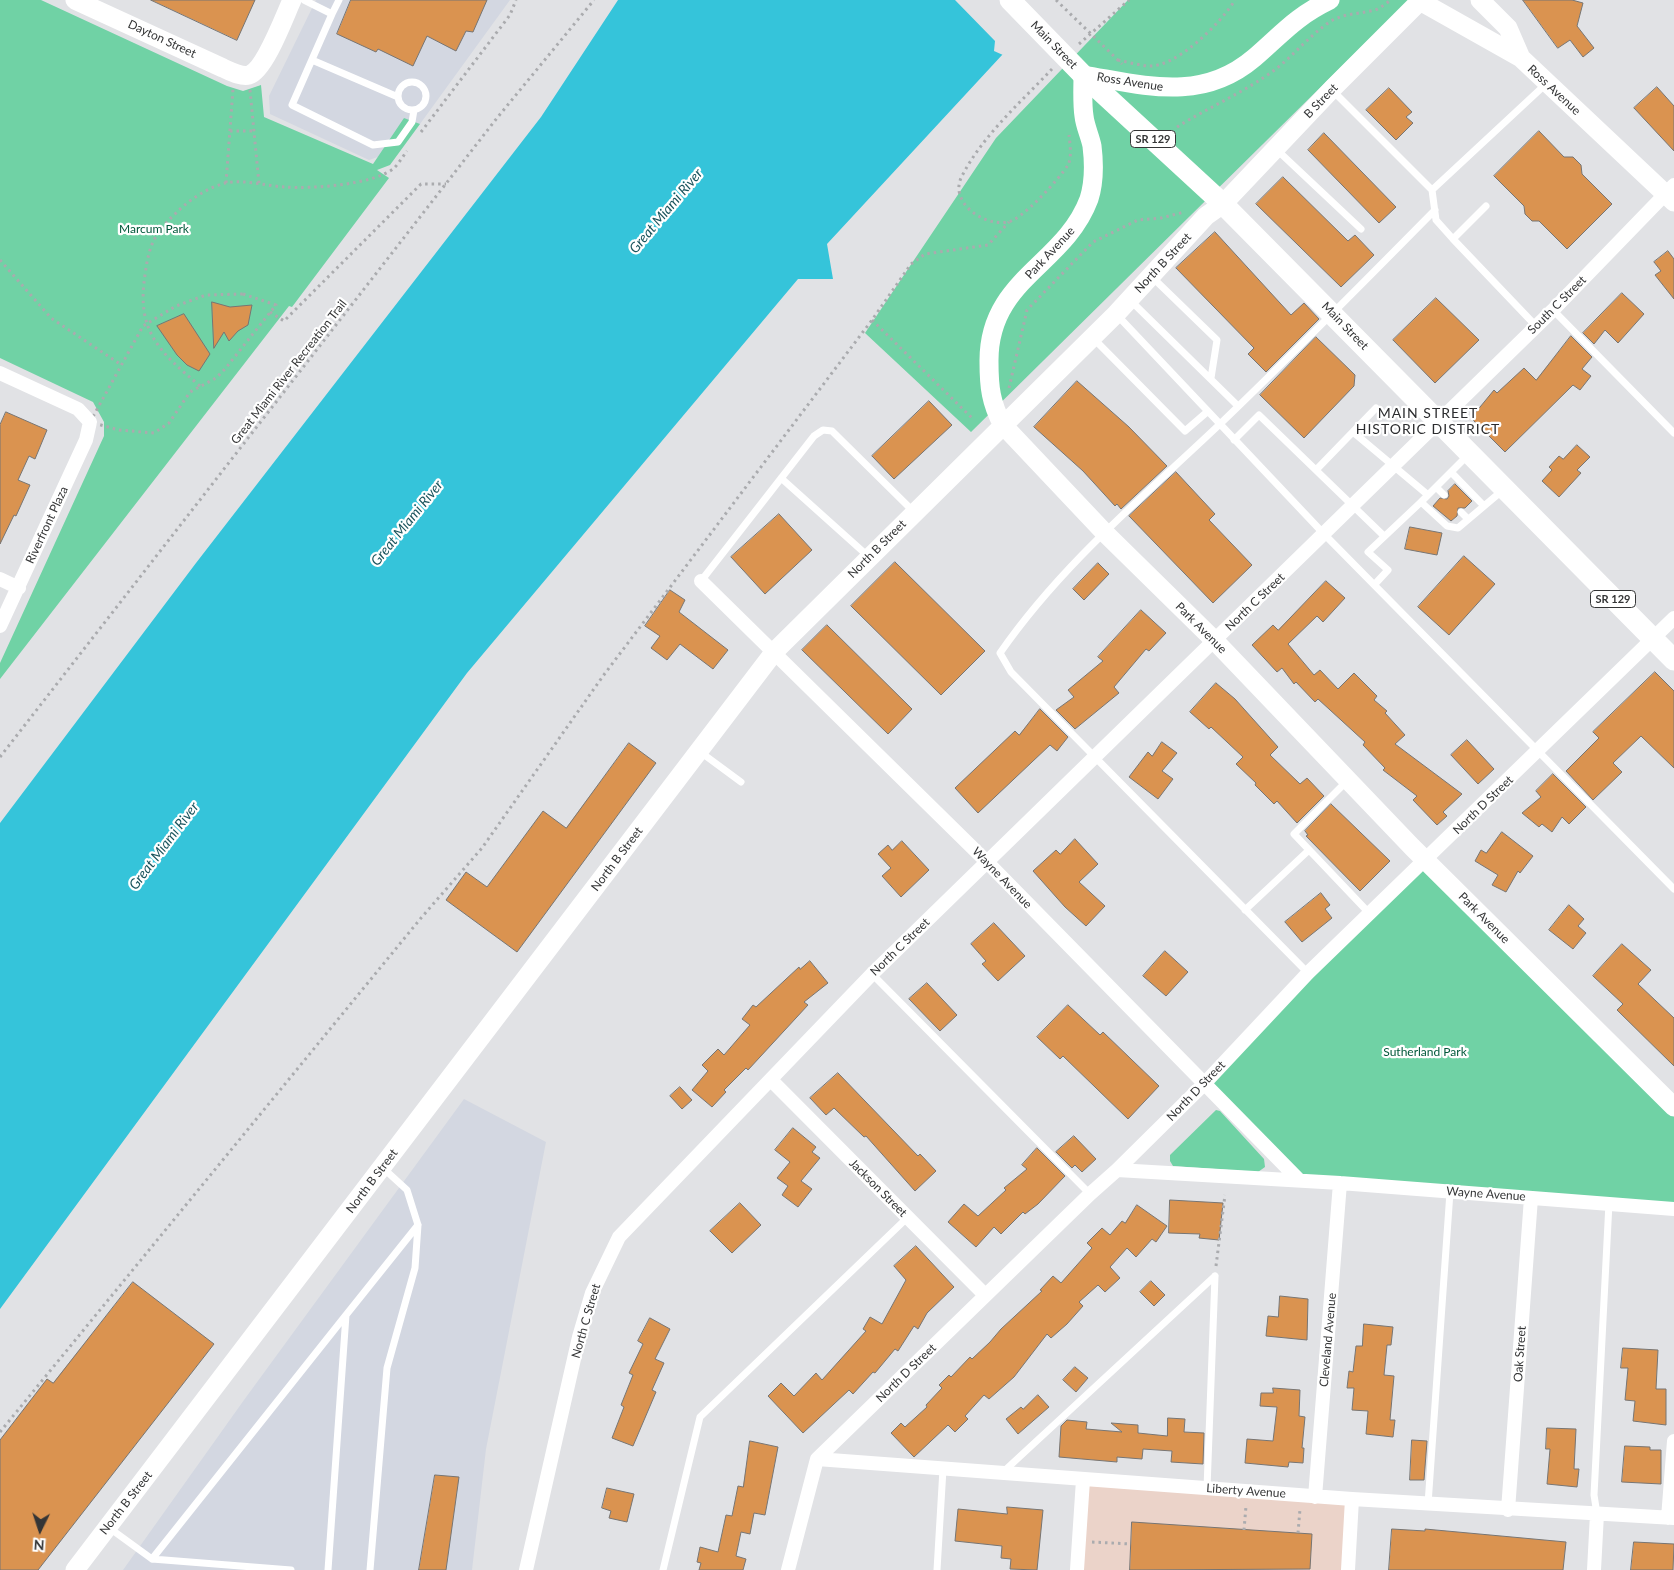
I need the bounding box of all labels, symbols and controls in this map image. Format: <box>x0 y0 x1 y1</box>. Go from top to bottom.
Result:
street label: Dayton Street <box>126 17 198 61</box>
street label: Main Street <box>1028 18 1080 72</box>
street label: Ross Avenue <box>1525 62 1583 118</box>
street label: Ross Avenue <box>1096 70 1164 94</box>
street label: B Street <box>1301 81 1341 121</box>
road number: SR 129 <box>1130 130 1176 148</box>
water label: Great Miami River <box>626 165 706 257</box>
park label: Marcum Park <box>119 222 189 236</box>
street label: Park Avenue <box>1022 224 1078 282</box>
street label: North B Street <box>1132 230 1194 296</box>
street label: South C Street <box>1525 273 1589 337</box>
street label: Great Miami River Recreation Trail <box>228 297 350 447</box>
street label: Main Street <box>1319 299 1371 353</box>
district label: MAIN STREET HISTORIC DISTRICT <box>1354 405 1502 438</box>
water label: Great Miami River <box>367 477 447 569</box>
street label: Riverfront Plaza <box>23 484 71 566</box>
street label: North B Street <box>845 517 909 581</box>
street label: North C Street <box>1222 570 1288 634</box>
road number: SR 129 <box>1590 590 1636 608</box>
street label: Park Avenue <box>1172 599 1230 657</box>
street label: North D Street <box>1450 773 1516 837</box>
water label: Great Miami River <box>126 799 202 893</box>
street label: North B Street <box>588 824 646 894</box>
street label: Wayne Avenue <box>969 844 1035 912</box>
street label: Park Avenue <box>1455 889 1513 947</box>
street label: North C Street <box>867 915 933 979</box>
park label: Sutherland Park <box>1383 1045 1467 1059</box>
street label: North D Street <box>1164 1058 1228 1124</box>
street label: North B Street <box>343 1146 401 1216</box>
street label: Jackson Street <box>846 1156 910 1220</box>
street label: Wayne Avenue <box>1446 1184 1526 1204</box>
street label: North C Street <box>568 1282 604 1360</box>
street label: Cleveland Avenue <box>1317 1292 1339 1388</box>
street label: Oak Street <box>1511 1325 1529 1383</box>
street label: North D Street <box>873 1341 939 1405</box>
street label: North B Street <box>97 1468 155 1538</box>
street label: Liberty Avenue <box>1206 1481 1286 1501</box>
north arrow <box>15 1505 65 1555</box>
text: N <box>33 1537 45 1554</box>

